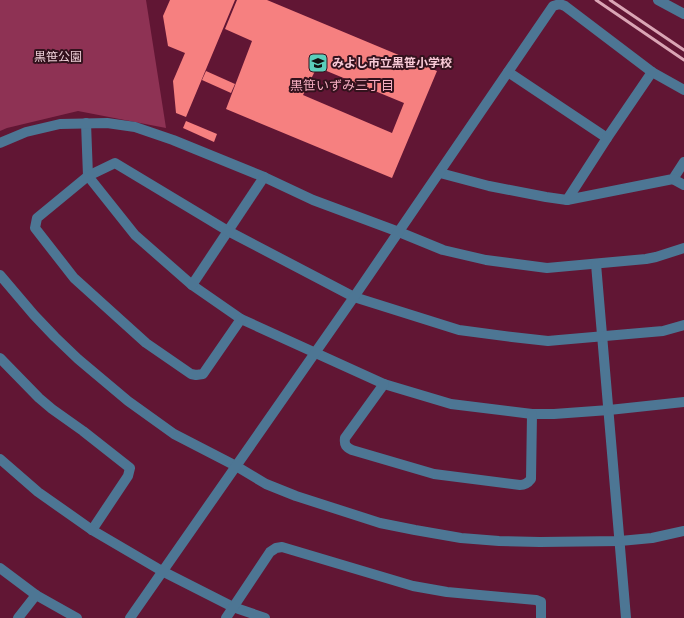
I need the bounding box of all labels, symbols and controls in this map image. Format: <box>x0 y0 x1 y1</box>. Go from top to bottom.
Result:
park label: 黒笹公園 <box>34 50 82 64</box>
school or university icon: みよし市立黒笹小学校 <box>307 52 329 74</box>
place label: みよし市立黒笹小学校 <box>332 56 452 70</box>
district label: 黒笹いずみ三丁目 <box>290 78 394 93</box>

